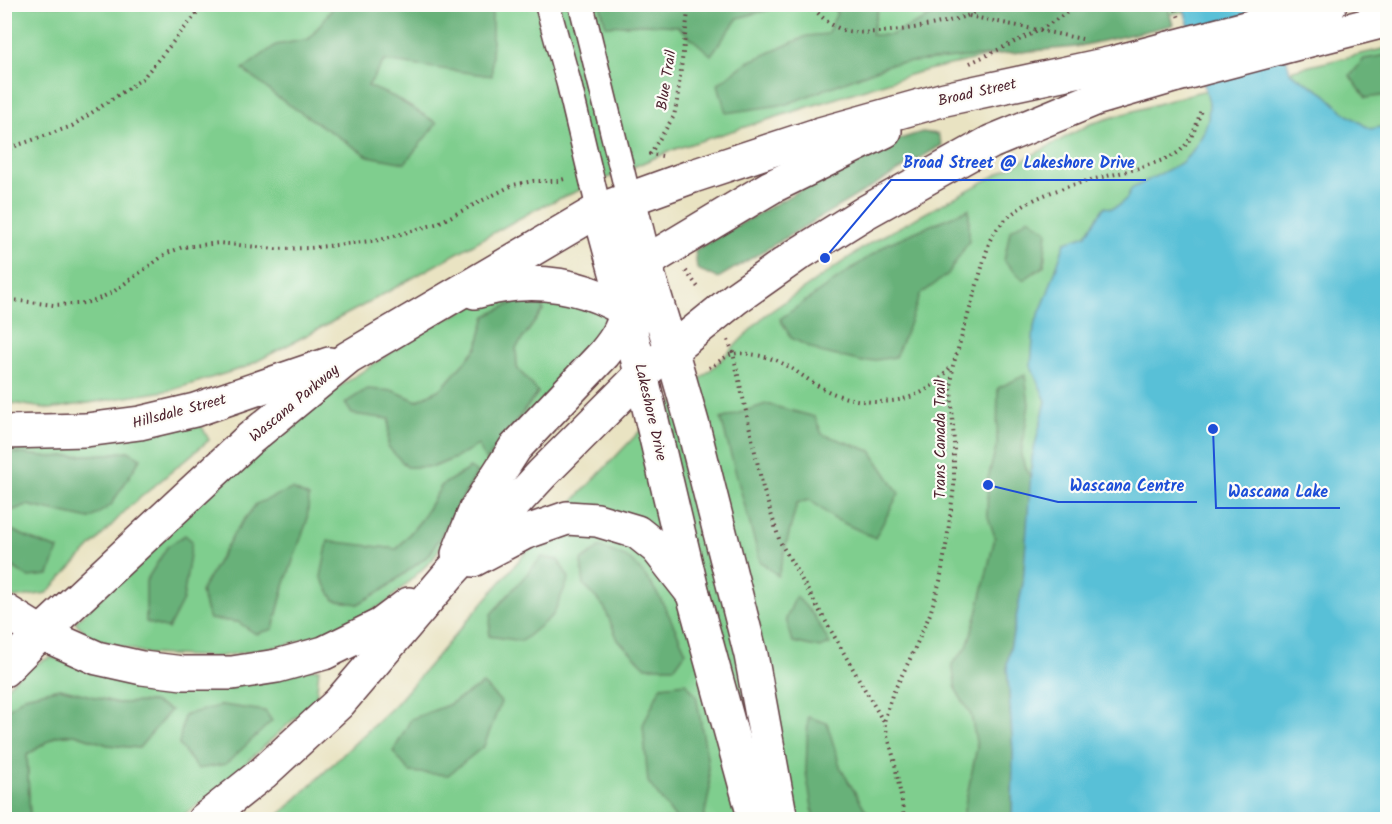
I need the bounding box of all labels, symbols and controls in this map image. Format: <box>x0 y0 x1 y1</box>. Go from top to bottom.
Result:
street label: Blue Trail <box>650 48 684 112</box>
street label: Broad Street <box>936 72 1019 114</box>
callout: Broad Street @ Lakeshore Drive <box>891 146 1146 180</box>
text: Broad Street @ Lakeshore Drive <box>903 151 1135 176</box>
street label: Wascana Parkway <box>244 358 346 449</box>
street label: Lakeshore Drive <box>627 361 673 464</box>
street label: Trans Canada Trail <box>929 379 953 499</box>
street label: Hillsdale Street <box>130 388 229 436</box>
callout: Wascana Centre <box>1058 468 1197 502</box>
text: Wascana Centre <box>1070 474 1185 499</box>
callout: Wascana Lake <box>1216 474 1340 508</box>
text: Wascana Lake <box>1228 480 1328 505</box>

